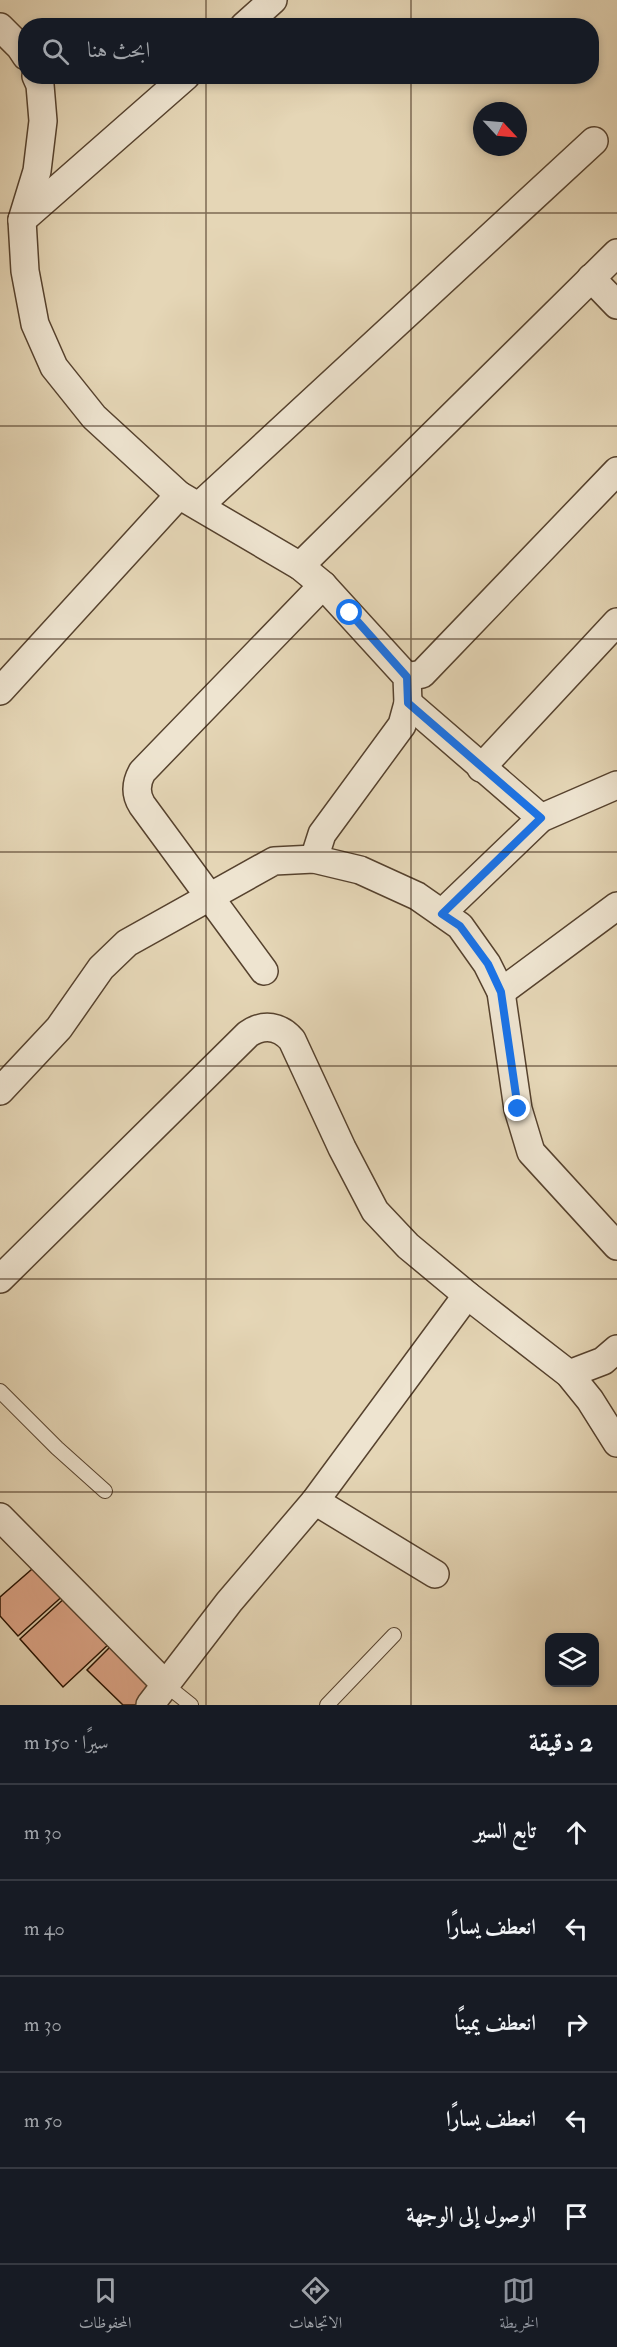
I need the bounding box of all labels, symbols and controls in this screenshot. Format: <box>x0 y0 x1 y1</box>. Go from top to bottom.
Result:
search box <box>18 18 599 84</box>
icon: search <box>39 35 72 68</box>
text: ابحث هنا <box>87 36 150 64</box>
north arrow <box>473 102 527 156</box>
route start <box>336 599 362 625</box>
route end <box>504 1095 530 1121</box>
map controls <box>545 1633 599 1687</box>
button: layers <box>545 1633 599 1687</box>
text: 2 دقيقة <box>529 1727 593 1759</box>
text: سيرًا · 150 m <box>24 1730 109 1755</box>
icon: ahead <box>560 1816 593 1849</box>
text: تابع السير <box>474 1817 536 1845</box>
text: 30 m <box>24 1820 62 1845</box>
icon: left <box>560 1912 593 1945</box>
text: انعطف يسارًا <box>446 1913 536 1941</box>
text: 40 m <box>24 1916 65 1941</box>
icon: right <box>560 2008 593 2041</box>
text: انعطف يمينًا <box>455 2009 536 2037</box>
text: 30 m <box>24 2012 62 2037</box>
icon: left <box>560 2104 593 2137</box>
text: انعطف يسارًا <box>446 2105 536 2133</box>
text: 50 m <box>24 2108 63 2133</box>
icon: arrive <box>560 2200 593 2233</box>
text: الوصول إلى الوجهة <box>406 2201 536 2229</box>
tab: المحفوظات <box>79 2274 131 2338</box>
tab: الاتجاهات <box>289 2274 342 2338</box>
tab: الخريطة <box>499 2274 538 2338</box>

